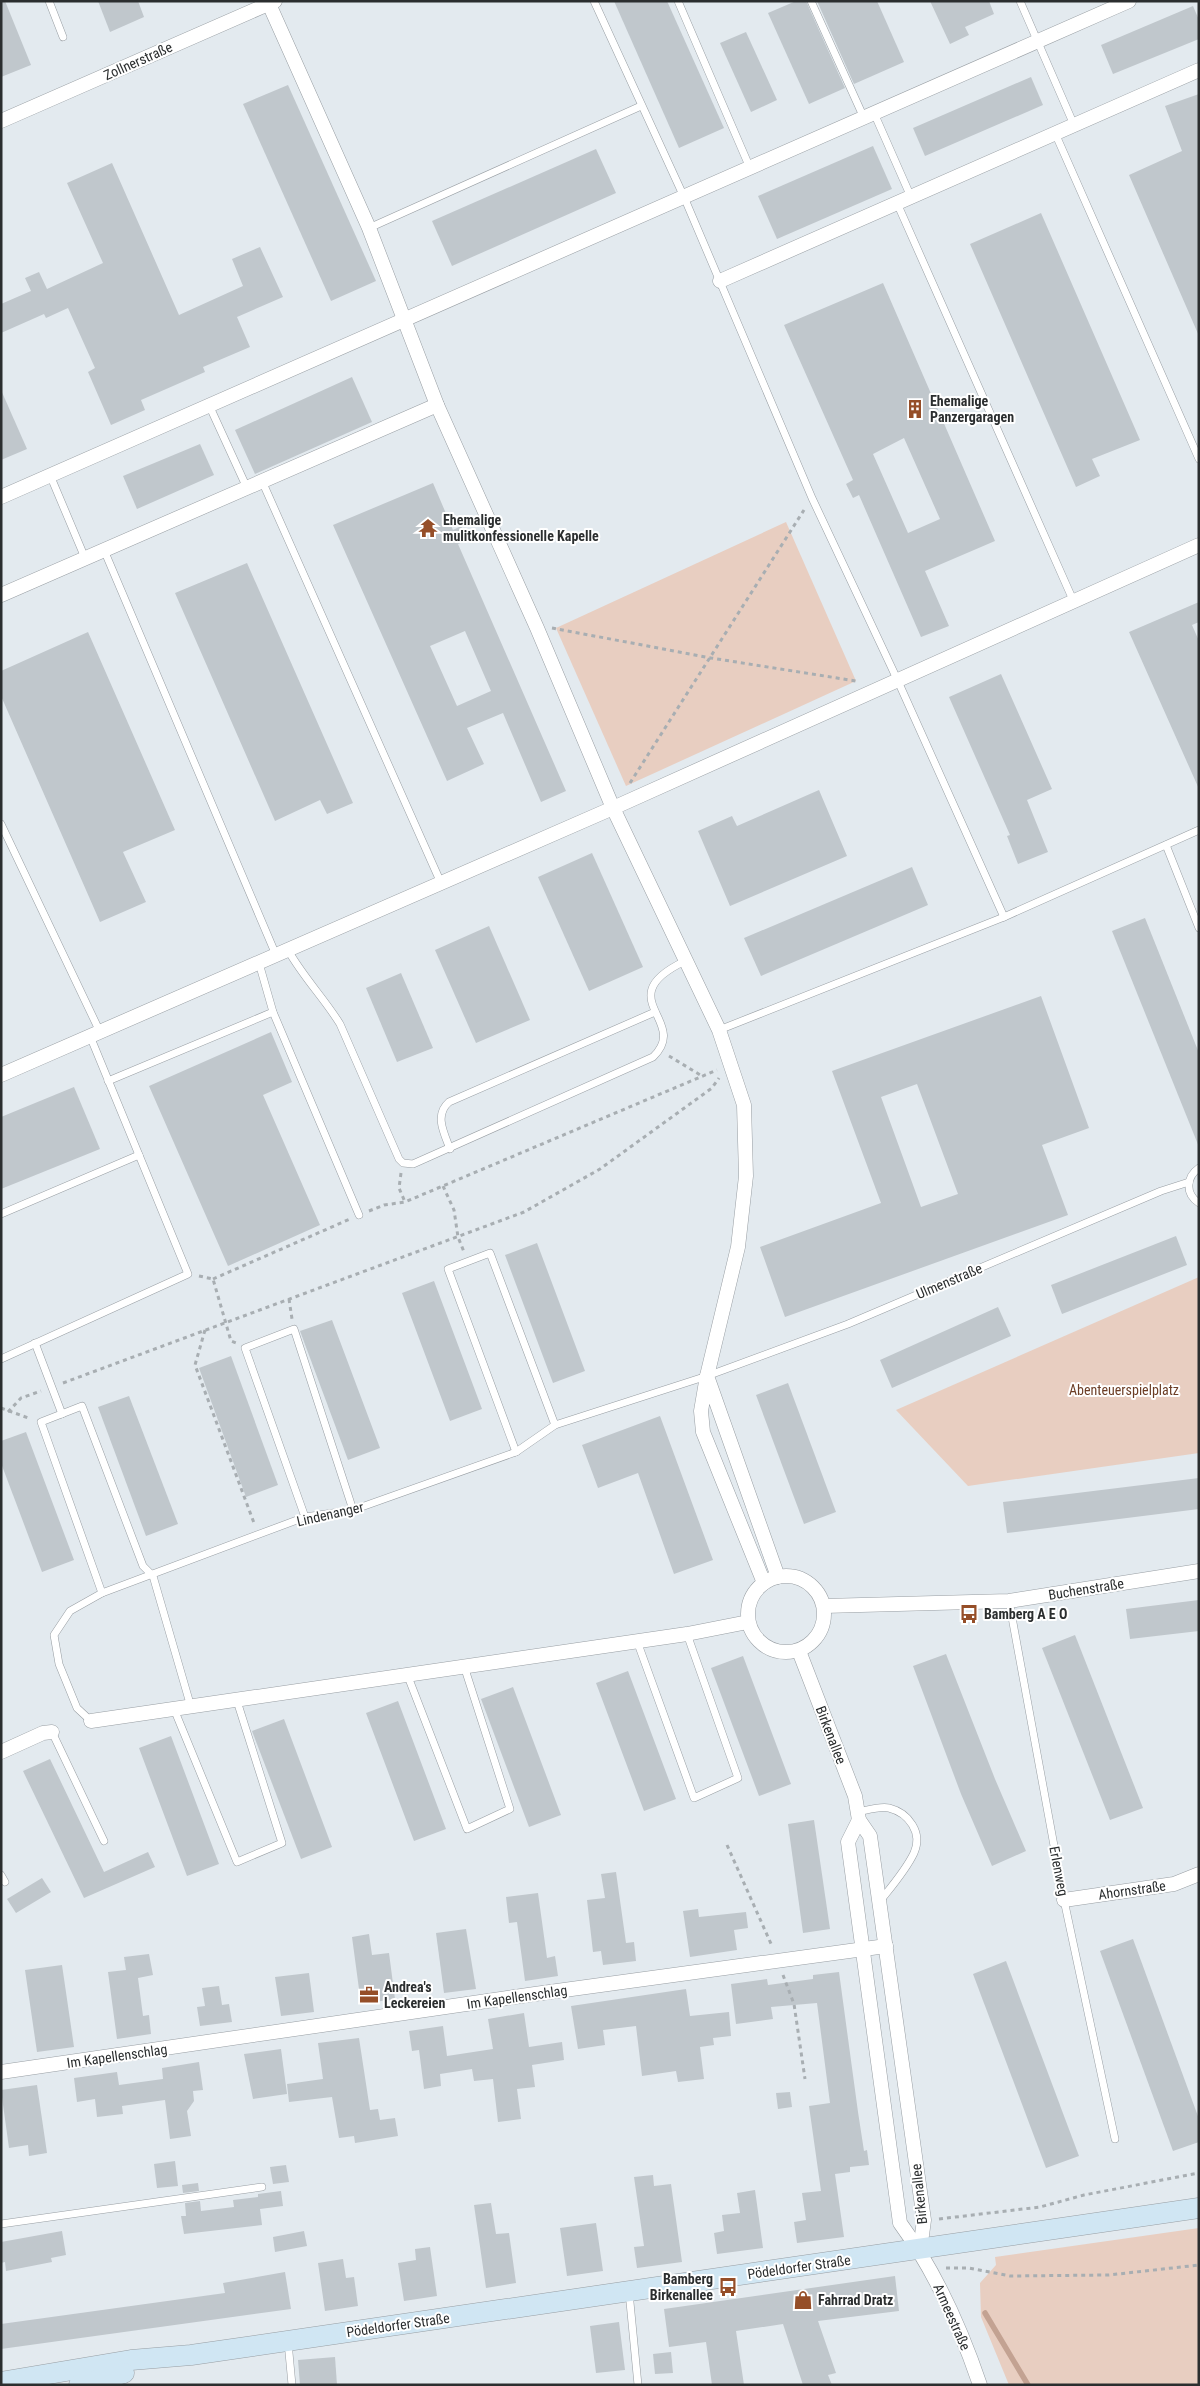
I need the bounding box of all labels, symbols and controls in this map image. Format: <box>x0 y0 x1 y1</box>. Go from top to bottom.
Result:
street label: Zollnerstraße <box>101 39 175 83</box>
place label: Ehemalige Panzergaragen <box>930 393 1014 425</box>
building icon: Ehemalige Panzergaragen <box>904 398 926 420</box>
place label: Ehemalige mulitkonfessionelle Kapelle <box>443 512 599 544</box>
temple icon: Ehemalige mulitkonfessionelle Kapelle <box>417 517 439 539</box>
street label: Ulmenstraße <box>914 1260 985 1302</box>
park label: Abenteuerspielplatz <box>1069 1382 1179 1398</box>
street label: Lindenanger <box>295 1499 365 1529</box>
street label: Buchenstraße <box>1047 1575 1125 1603</box>
bus stop icon: Bamberg A E O <box>958 1603 980 1625</box>
place label: Bamberg A E O <box>984 1606 1067 1622</box>
street label: Birkenallee <box>813 1704 850 1767</box>
street label: Erlenweg <box>1046 1845 1072 1897</box>
street label: Ahornstraße <box>1097 1877 1167 1903</box>
place label: Andrea's Leckereien <box>384 1979 446 2011</box>
street label: Im Kapellenschlag <box>466 1982 568 2012</box>
office icon: Andrea's Leckereien <box>358 1984 380 2006</box>
street label: Im Kapellenschlag <box>66 2041 168 2071</box>
street label: Birkenallee <box>908 2162 930 2225</box>
street label: Pödeldorfer Straße <box>746 2252 852 2282</box>
place label: Bamberg Birkenallee <box>650 2271 713 2303</box>
bus stop icon: Bamberg Birkenallee <box>717 2276 739 2298</box>
street label: Armeestraße <box>930 2281 974 2353</box>
shop icon: Fahrrad Dratz <box>792 2289 814 2311</box>
place label: Fahrrad Dratz <box>818 2292 893 2308</box>
street label: Pödeldorfer Straße <box>345 2310 451 2340</box>

